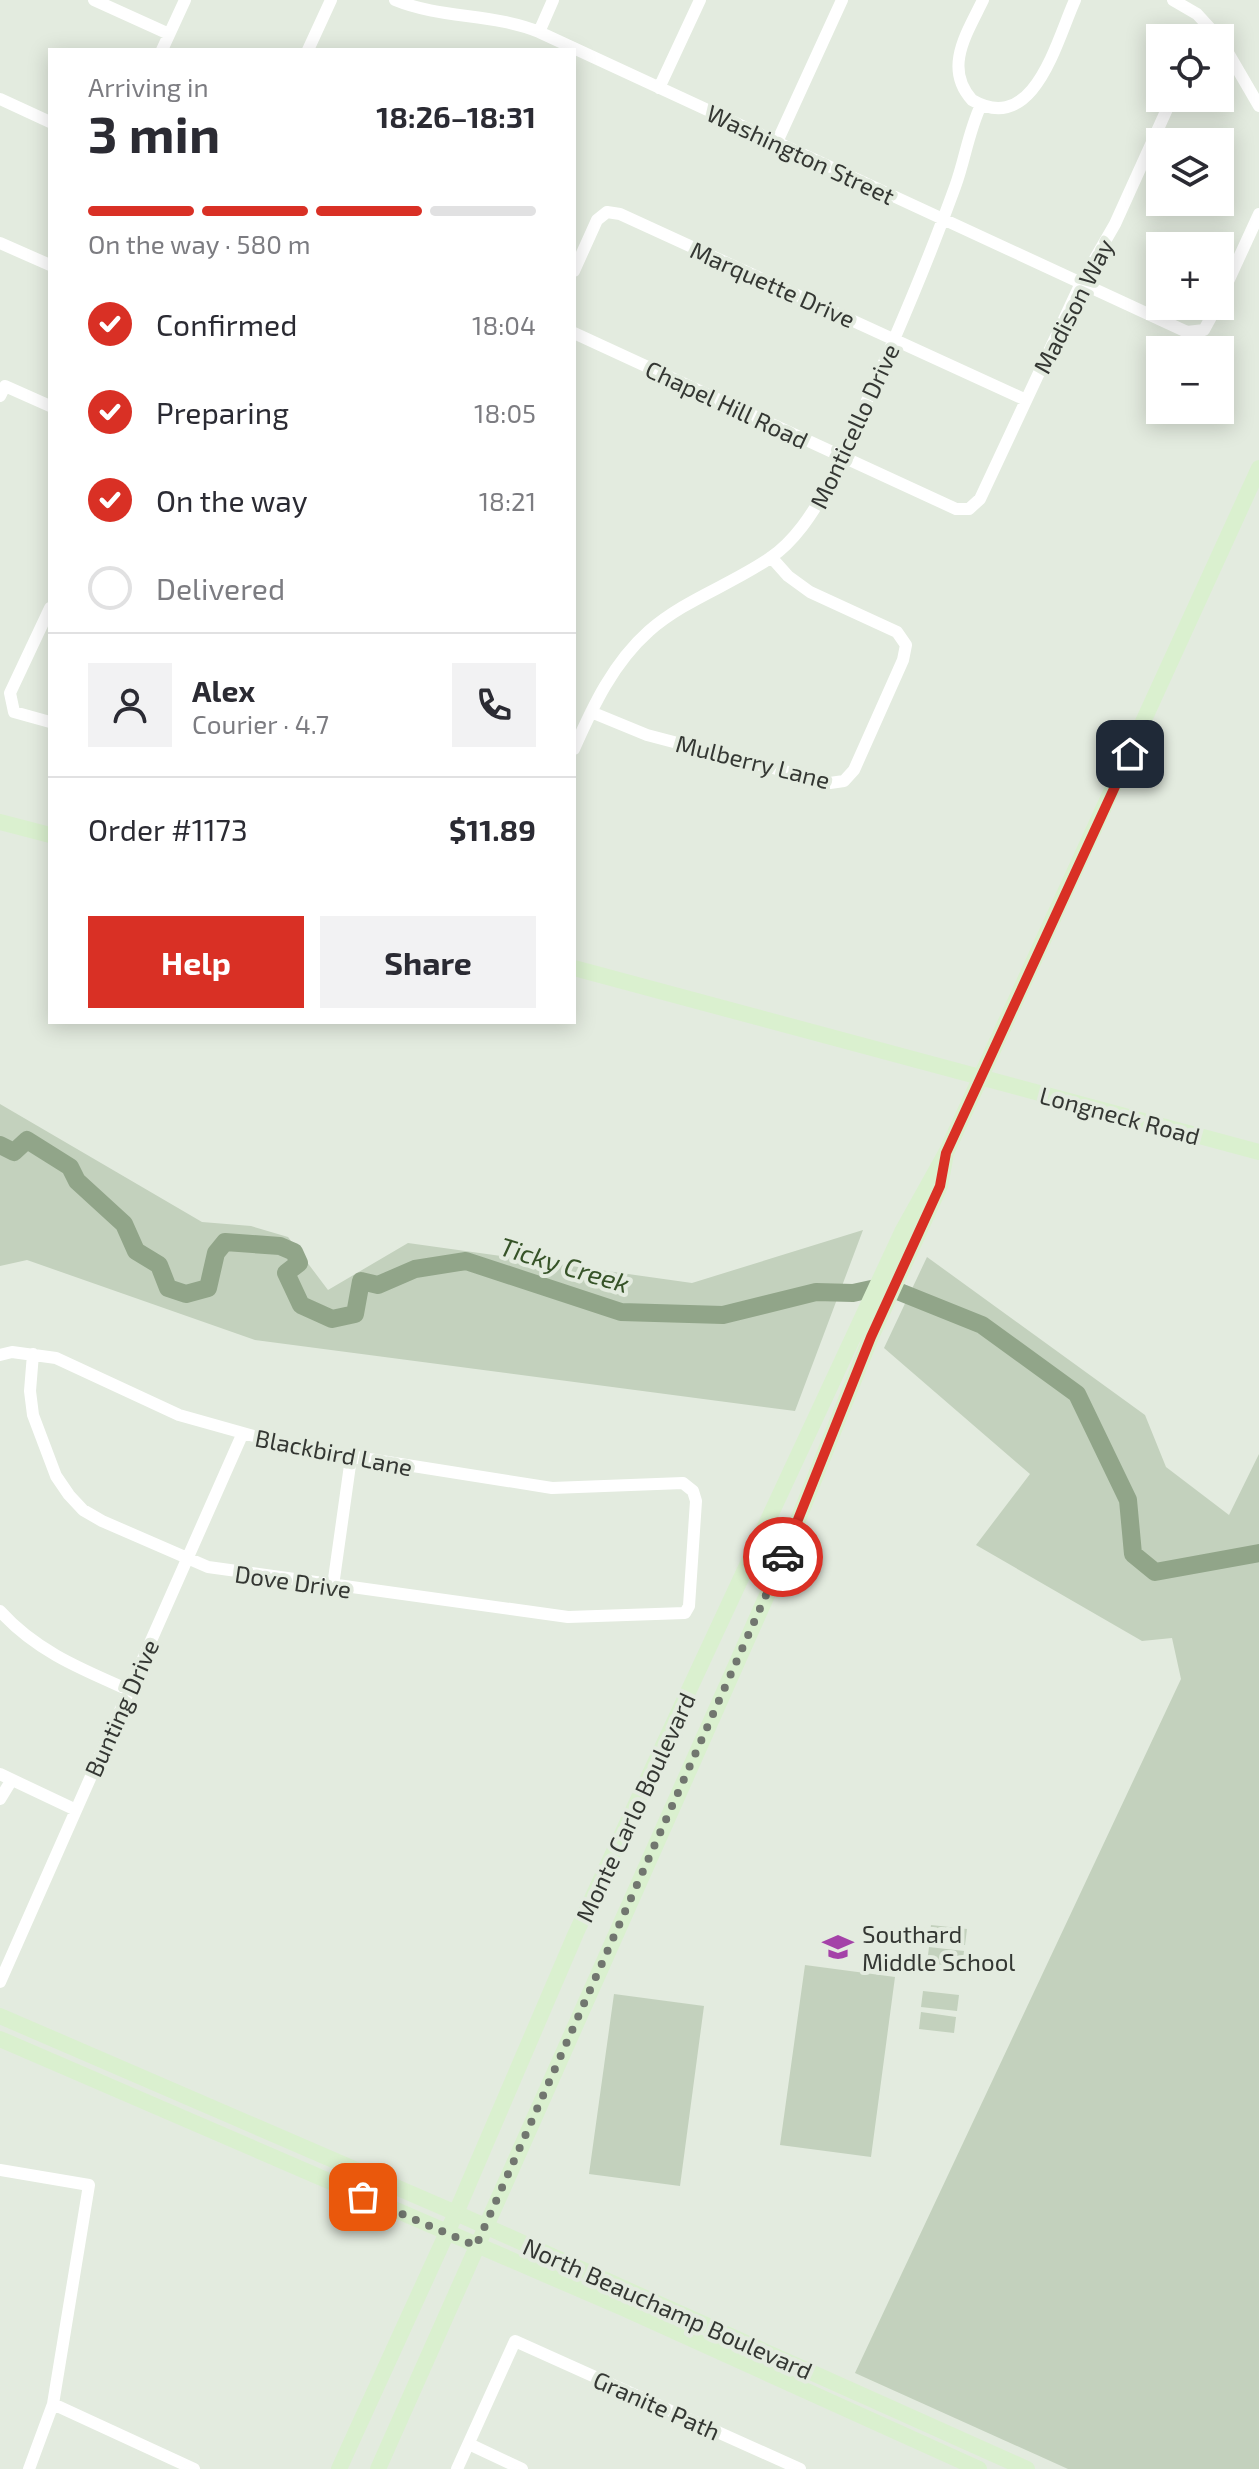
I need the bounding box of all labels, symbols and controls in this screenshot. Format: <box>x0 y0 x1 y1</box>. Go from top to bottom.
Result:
map controls <box>1146 24 1234 424</box>
button: locate <box>1146 24 1234 112</box>
text: Arriving in <box>88 71 209 102</box>
text: 18:26–18:31 <box>376 98 536 134</box>
street label: Washington Street <box>702 98 900 210</box>
text: 3 min <box>88 101 220 163</box>
button: layers <box>1146 128 1234 216</box>
text: On the way · 580 m <box>88 228 311 259</box>
button: + <box>1146 232 1234 320</box>
street label: Madison Way <box>1027 234 1119 378</box>
street label: Marquette Drive <box>686 235 860 333</box>
icon: check <box>88 302 132 346</box>
text: Confirmed <box>156 306 297 342</box>
text: 18:04 <box>472 309 536 340</box>
button: − <box>1146 336 1234 424</box>
street label: Monticello Drive <box>803 339 905 513</box>
street label: Chapel Hill Road <box>641 354 813 454</box>
icon: check <box>88 390 132 434</box>
text: Preparing <box>156 394 289 430</box>
text: 18:05 <box>474 397 536 428</box>
icon: check <box>88 478 132 522</box>
text: On the way <box>156 482 308 518</box>
text: 18:21 <box>479 485 536 516</box>
text: Delivered <box>156 570 285 606</box>
button: person <box>88 663 172 747</box>
button: phone <box>452 663 536 747</box>
text: Alex <box>192 672 255 708</box>
text: Courier · 4.7 <box>192 708 329 739</box>
pin <box>1096 720 1164 788</box>
street label: Mulberry Lane <box>673 728 833 794</box>
icon: home <box>1108 732 1152 776</box>
text: Order #1173 <box>88 811 248 847</box>
text: $11.89 <box>449 811 536 847</box>
button: Help <box>88 916 304 1008</box>
button: Share <box>320 916 536 1008</box>
street label: Longneck Road <box>1037 1080 1203 1150</box>
water label: Ticky Creek <box>496 1230 633 1299</box>
street label: Blackbird Lane <box>253 1423 415 1481</box>
courier <box>743 1517 823 1597</box>
icon: car <box>761 1535 805 1579</box>
street label: Dove Drive <box>233 1558 353 1604</box>
street label: Bunting Drive <box>78 1635 164 1781</box>
street label: Monte Carlo Boulevard <box>569 1688 701 1926</box>
place label: Southard Middle School <box>862 1919 1015 1976</box>
school or university icon: Southard Middle School <box>821 1930 855 1964</box>
pin <box>329 2163 397 2231</box>
icon: bag <box>341 2175 385 2219</box>
street label: North Beauchamp Boulevard <box>519 2231 817 2385</box>
street label: Granite Path <box>589 2364 725 2446</box>

